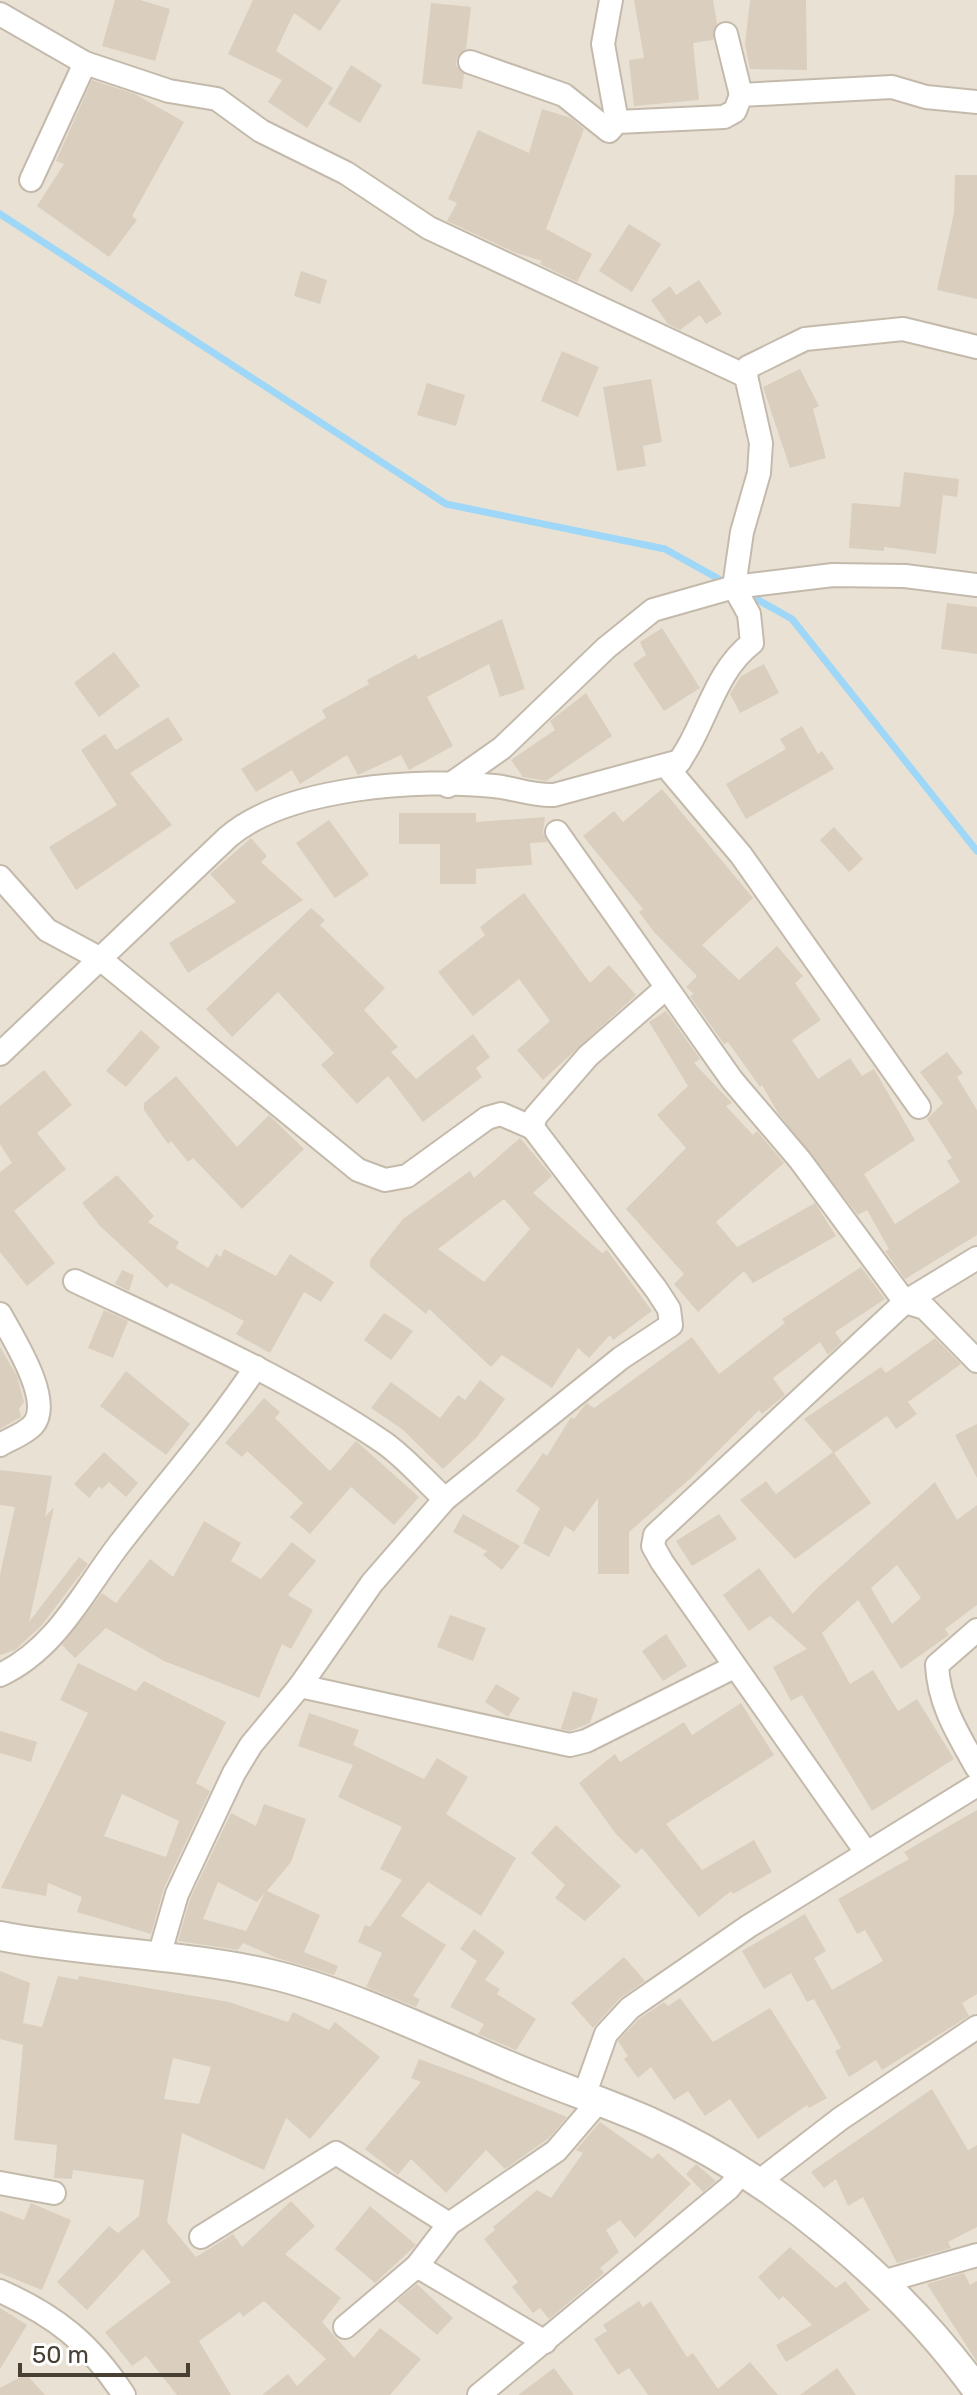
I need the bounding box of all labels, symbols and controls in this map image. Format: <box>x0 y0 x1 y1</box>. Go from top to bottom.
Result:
scale bar <box>20 2327 188 2377</box>
text: 50 m <box>32 2341 89 2369</box>

